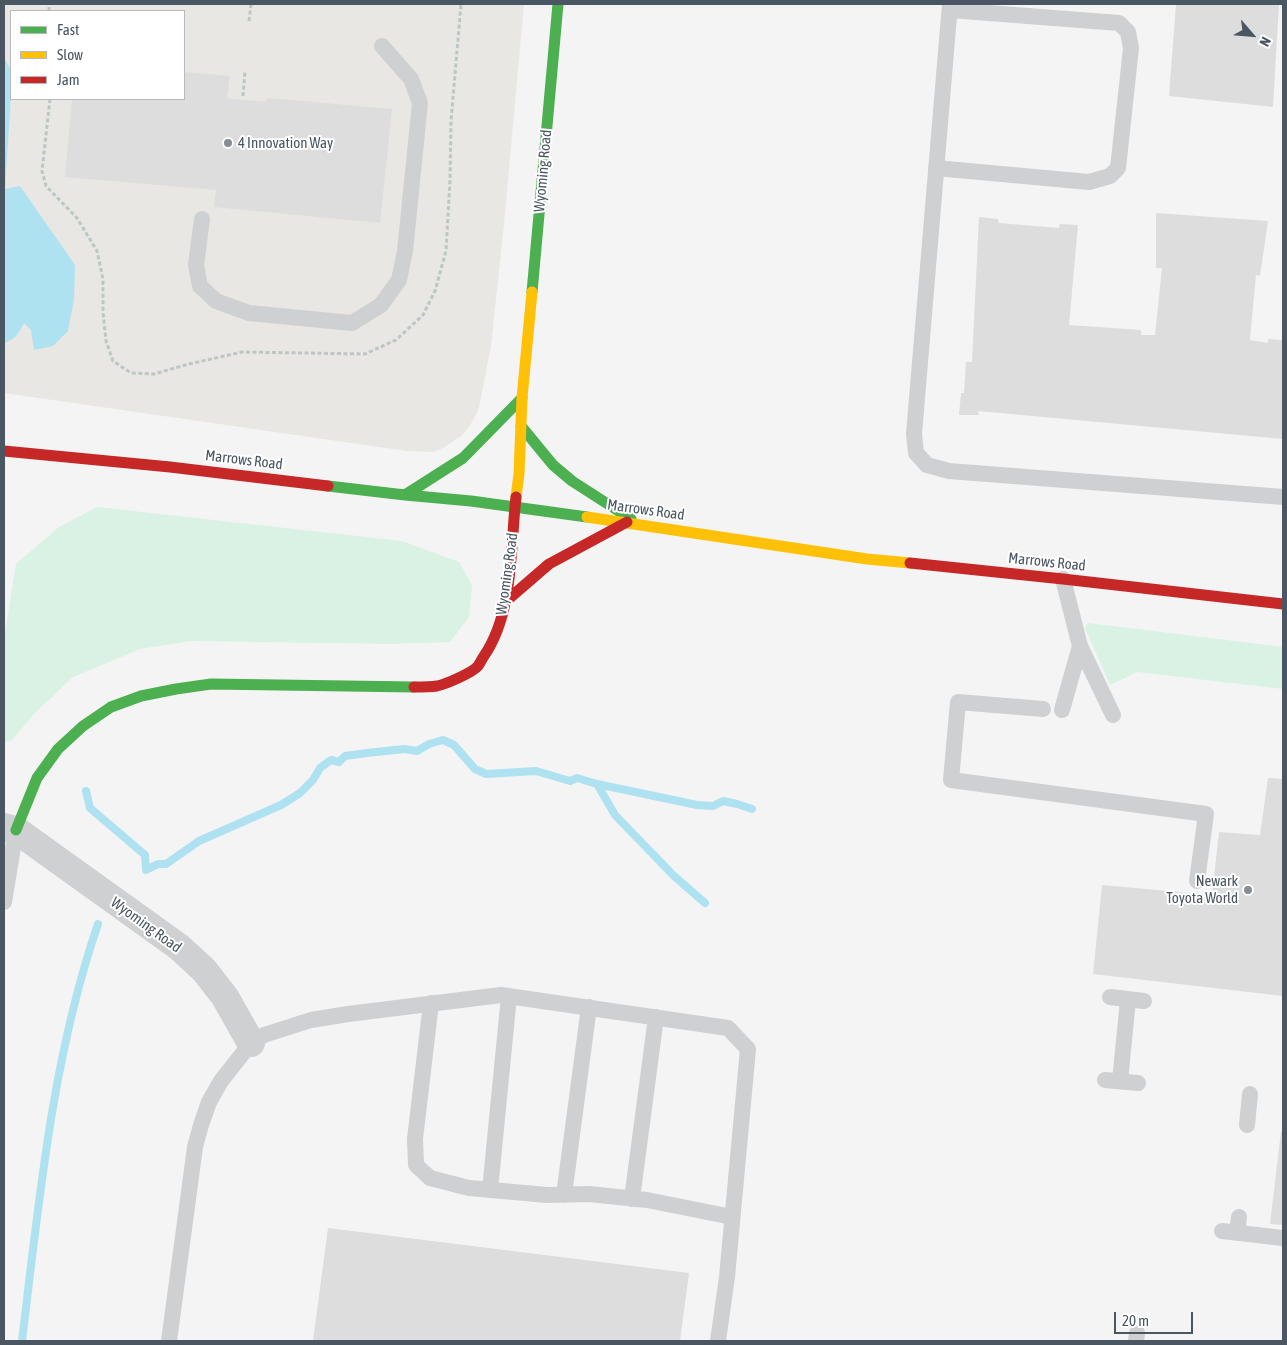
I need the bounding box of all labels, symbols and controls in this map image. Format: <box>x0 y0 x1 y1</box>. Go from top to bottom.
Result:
legend <box>10 10 185 100</box>
north arrow <box>1227 10 1277 60</box>
text: Fast <box>57 21 79 38</box>
text: N <box>1256 34 1274 49</box>
text: Slow <box>57 46 83 63</box>
text: Jam <box>57 71 80 88</box>
street label: Wyoming Road <box>530 129 556 213</box>
place label: 4 Innovation Way <box>238 134 333 152</box>
marker: 4 Innovation Way <box>222 137 234 149</box>
street label: Marrows Road <box>204 446 284 474</box>
street label: Marrows Road <box>606 496 686 524</box>
street label: Wyoming Road <box>492 532 522 616</box>
street label: Marrows Road <box>1007 549 1087 575</box>
place label: Newark Toyota World <box>1166 872 1238 907</box>
marker: Newark Toyota World <box>1242 884 1254 896</box>
street label: Wyoming Road <box>107 893 185 957</box>
scale bar <box>1117 1302 1196 1334</box>
text: 20 m <box>1122 1312 1149 1329</box>

